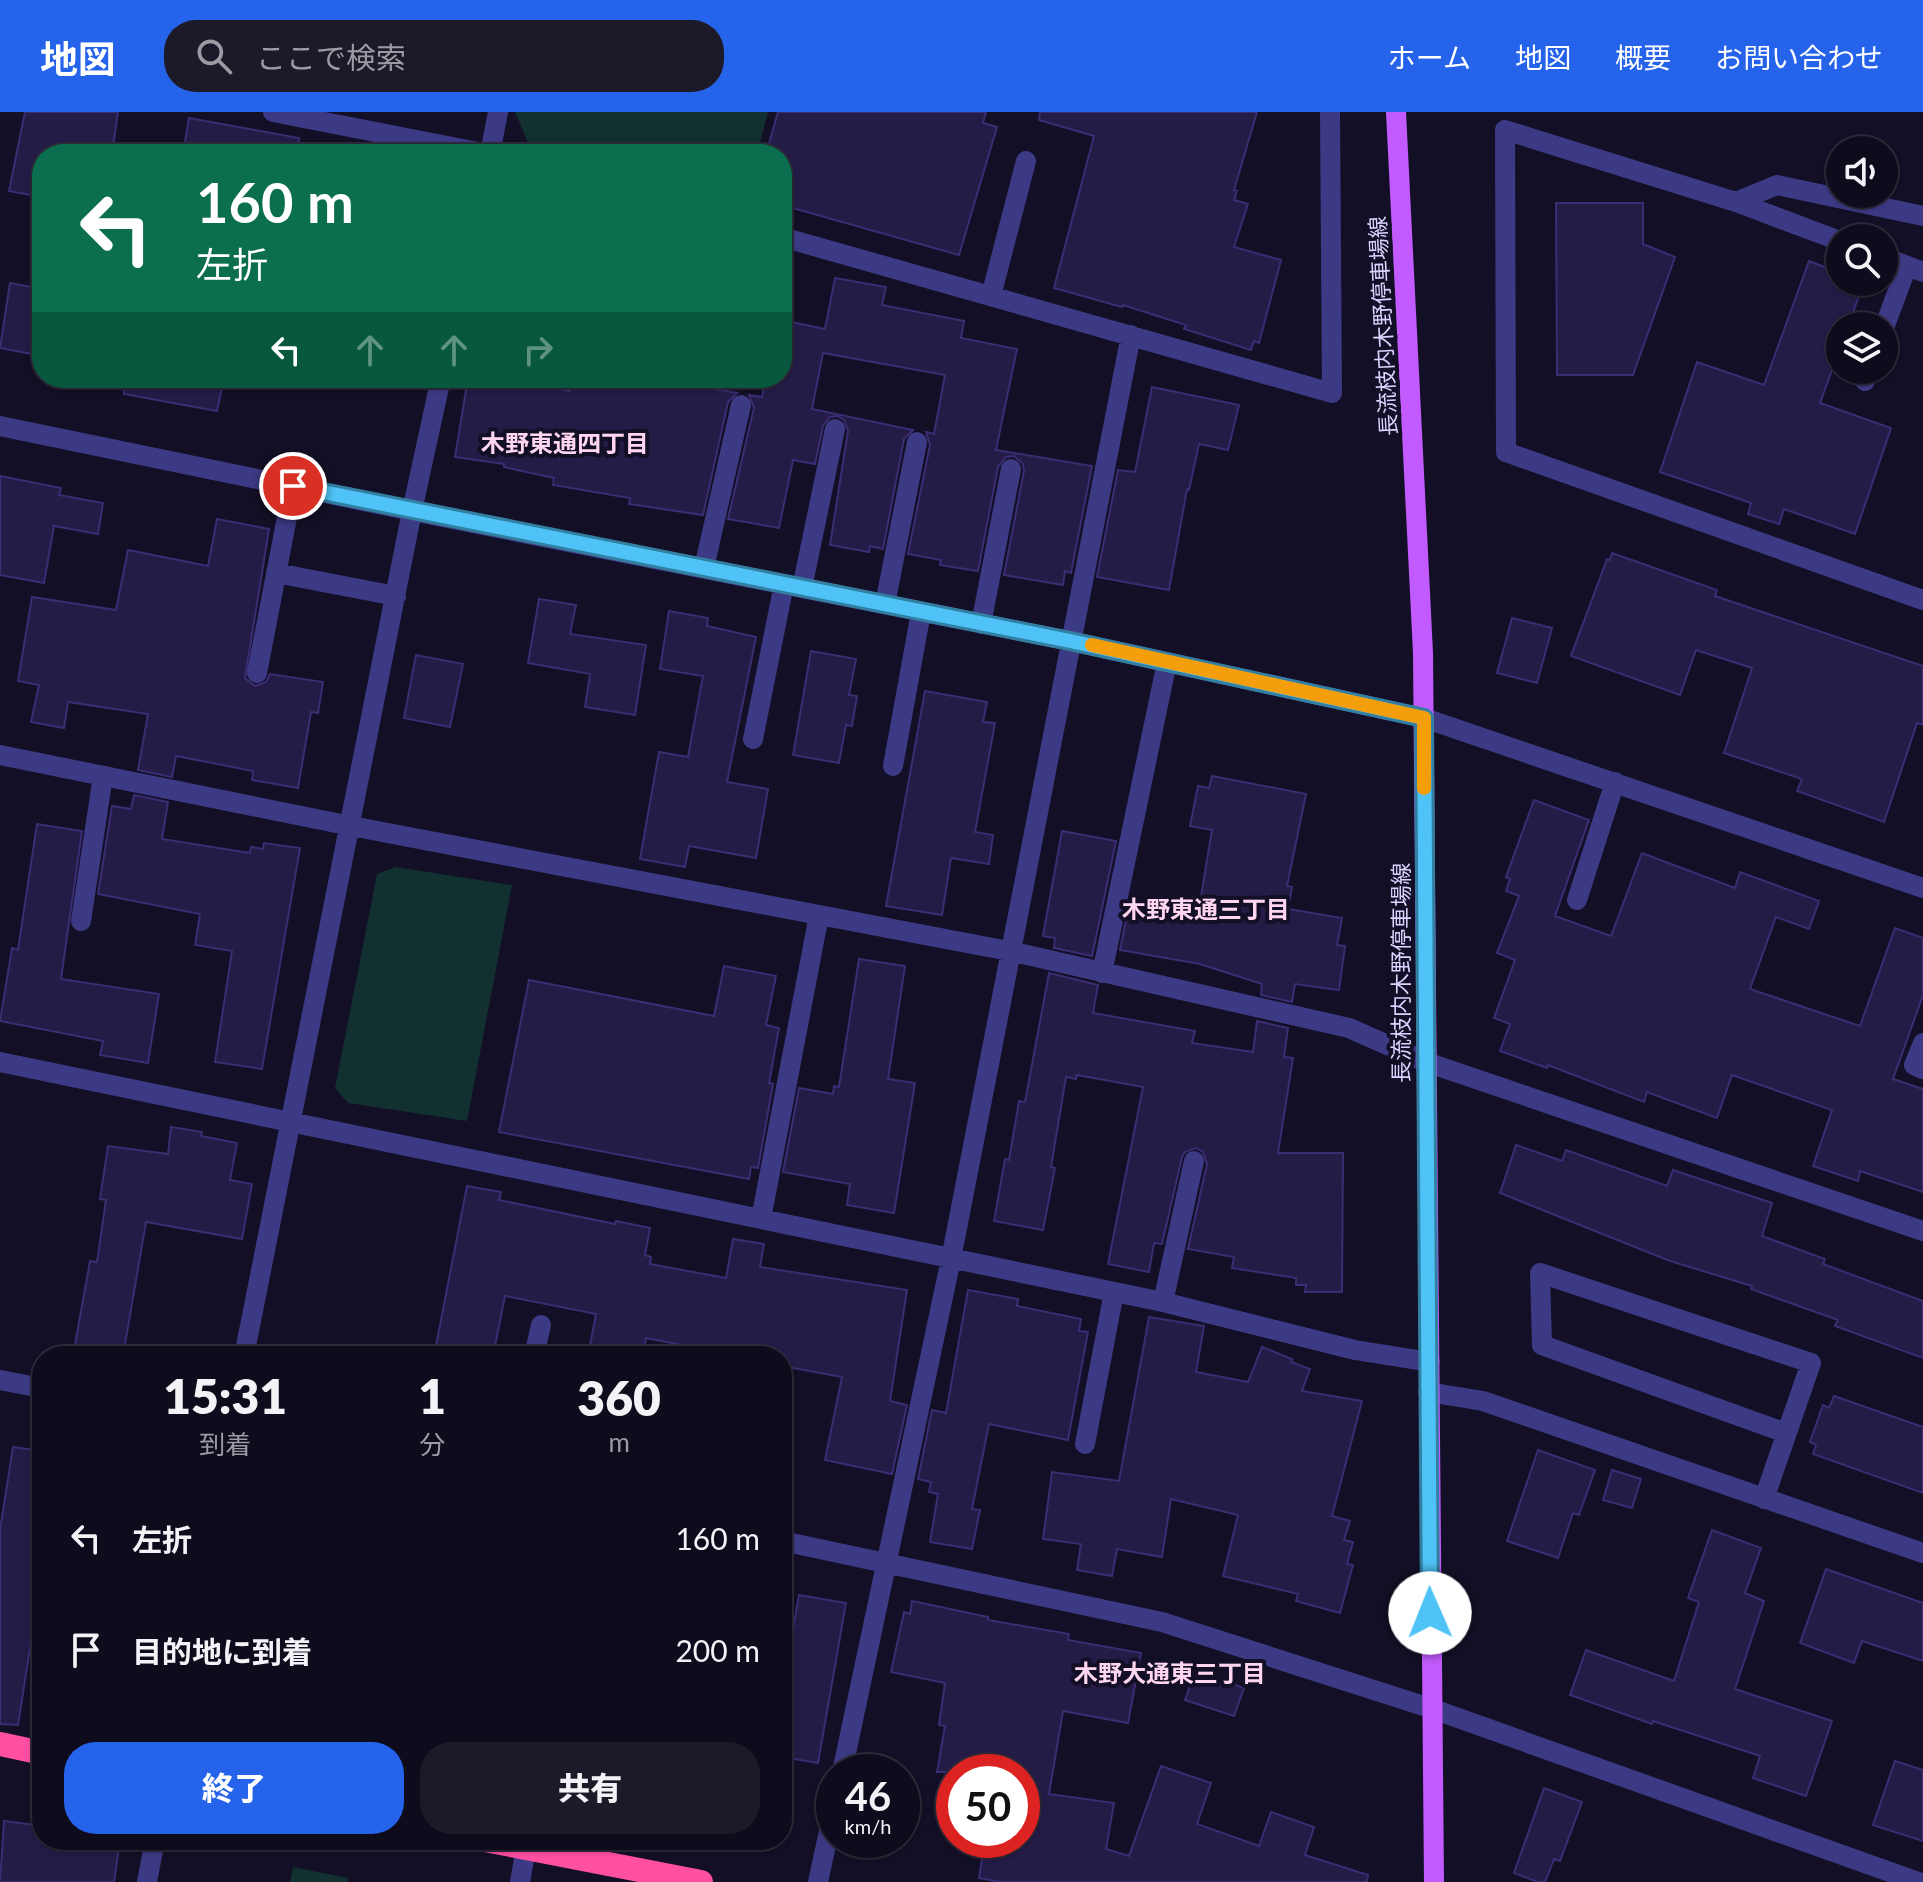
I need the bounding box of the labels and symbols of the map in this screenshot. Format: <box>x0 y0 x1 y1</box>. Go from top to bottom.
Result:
street label: 長流枝内木野停車場線 <box>1363 215 1402 437</box>
district label: 木野東通四丁目 <box>481 428 649 457</box>
pin <box>259 452 327 520</box>
street label: 長流枝内木野停車場線 <box>1387 863 1414 1083</box>
district label: 木野東通三丁目 <box>1122 894 1290 923</box>
position arrow <box>1388 1571 1472 1655</box>
district label: 木野大通東三丁目 <box>1074 1658 1266 1687</box>
speed limit sign: 50 <box>936 1754 1040 1858</box>

